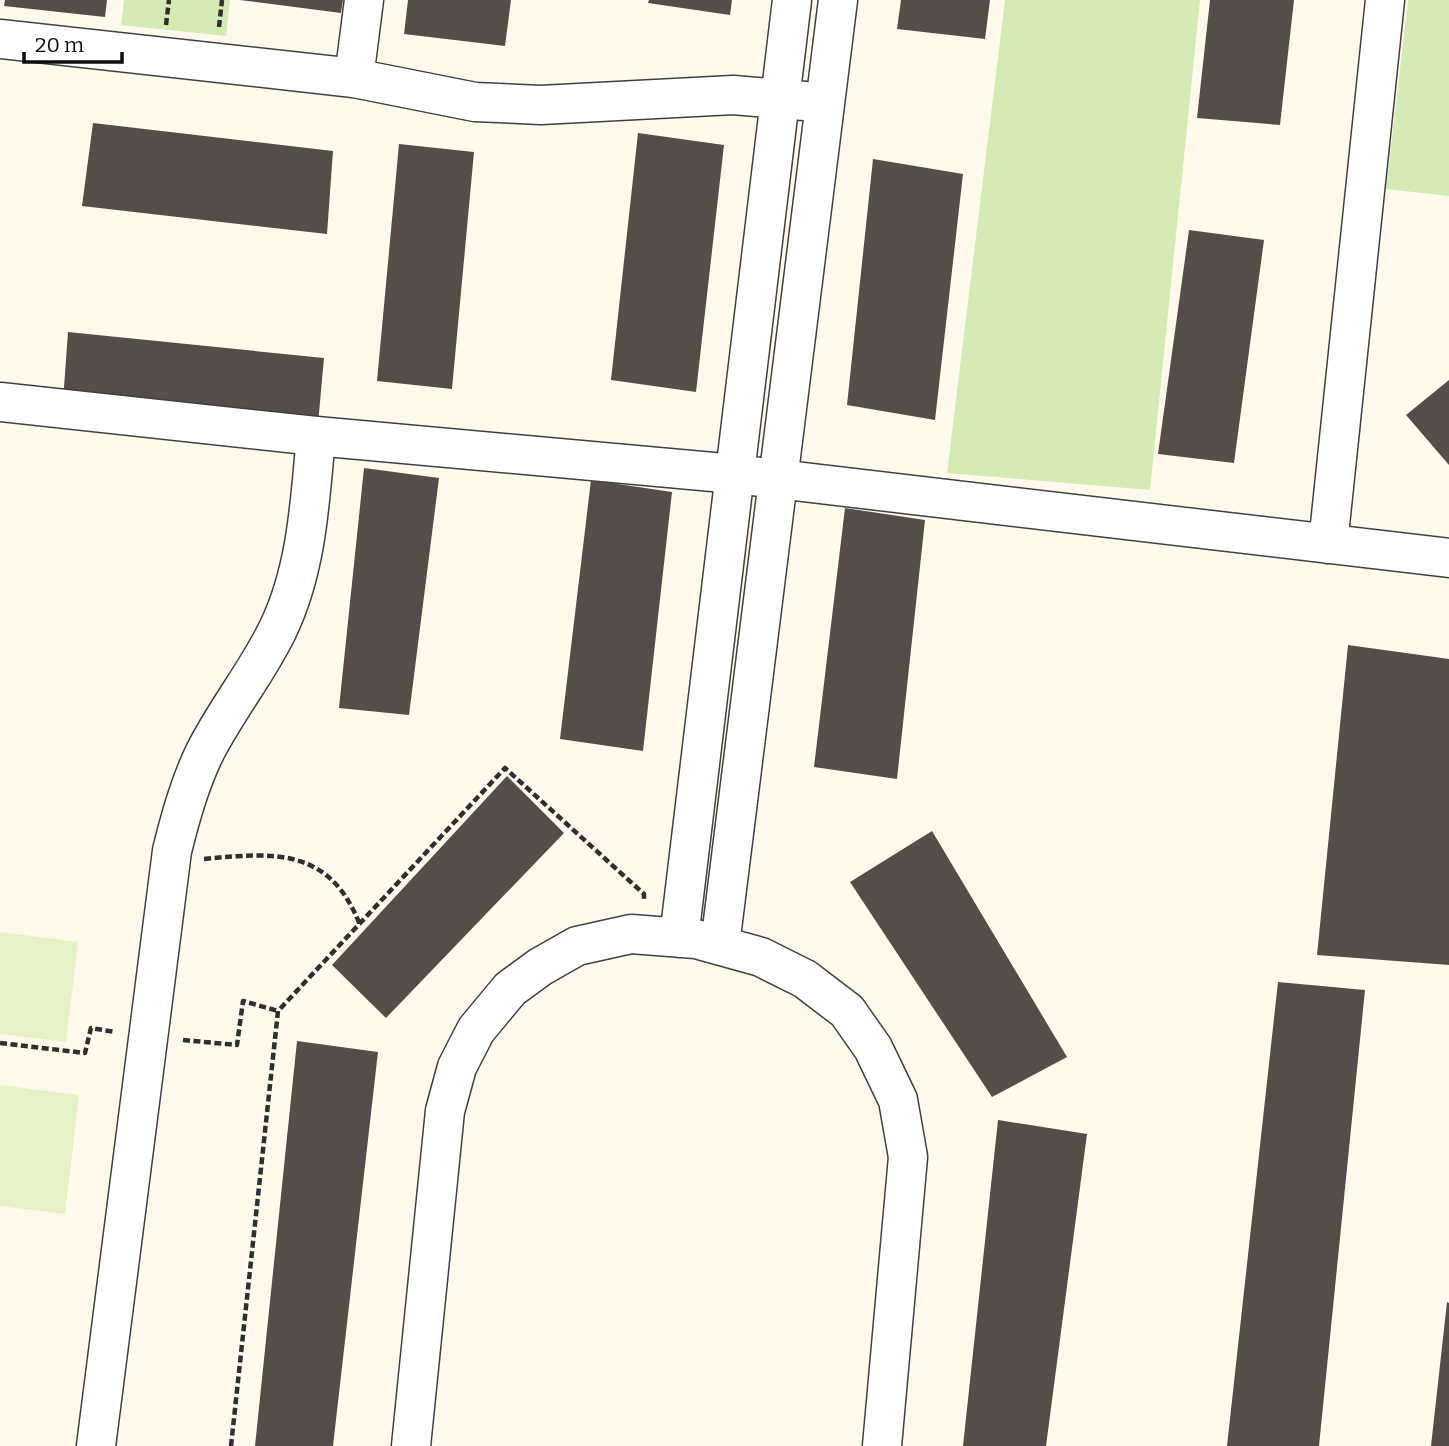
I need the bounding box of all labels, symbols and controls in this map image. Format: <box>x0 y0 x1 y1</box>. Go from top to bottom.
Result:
scale bar <box>24 21 122 65</box>
text: 20 m <box>35 32 84 58</box>

